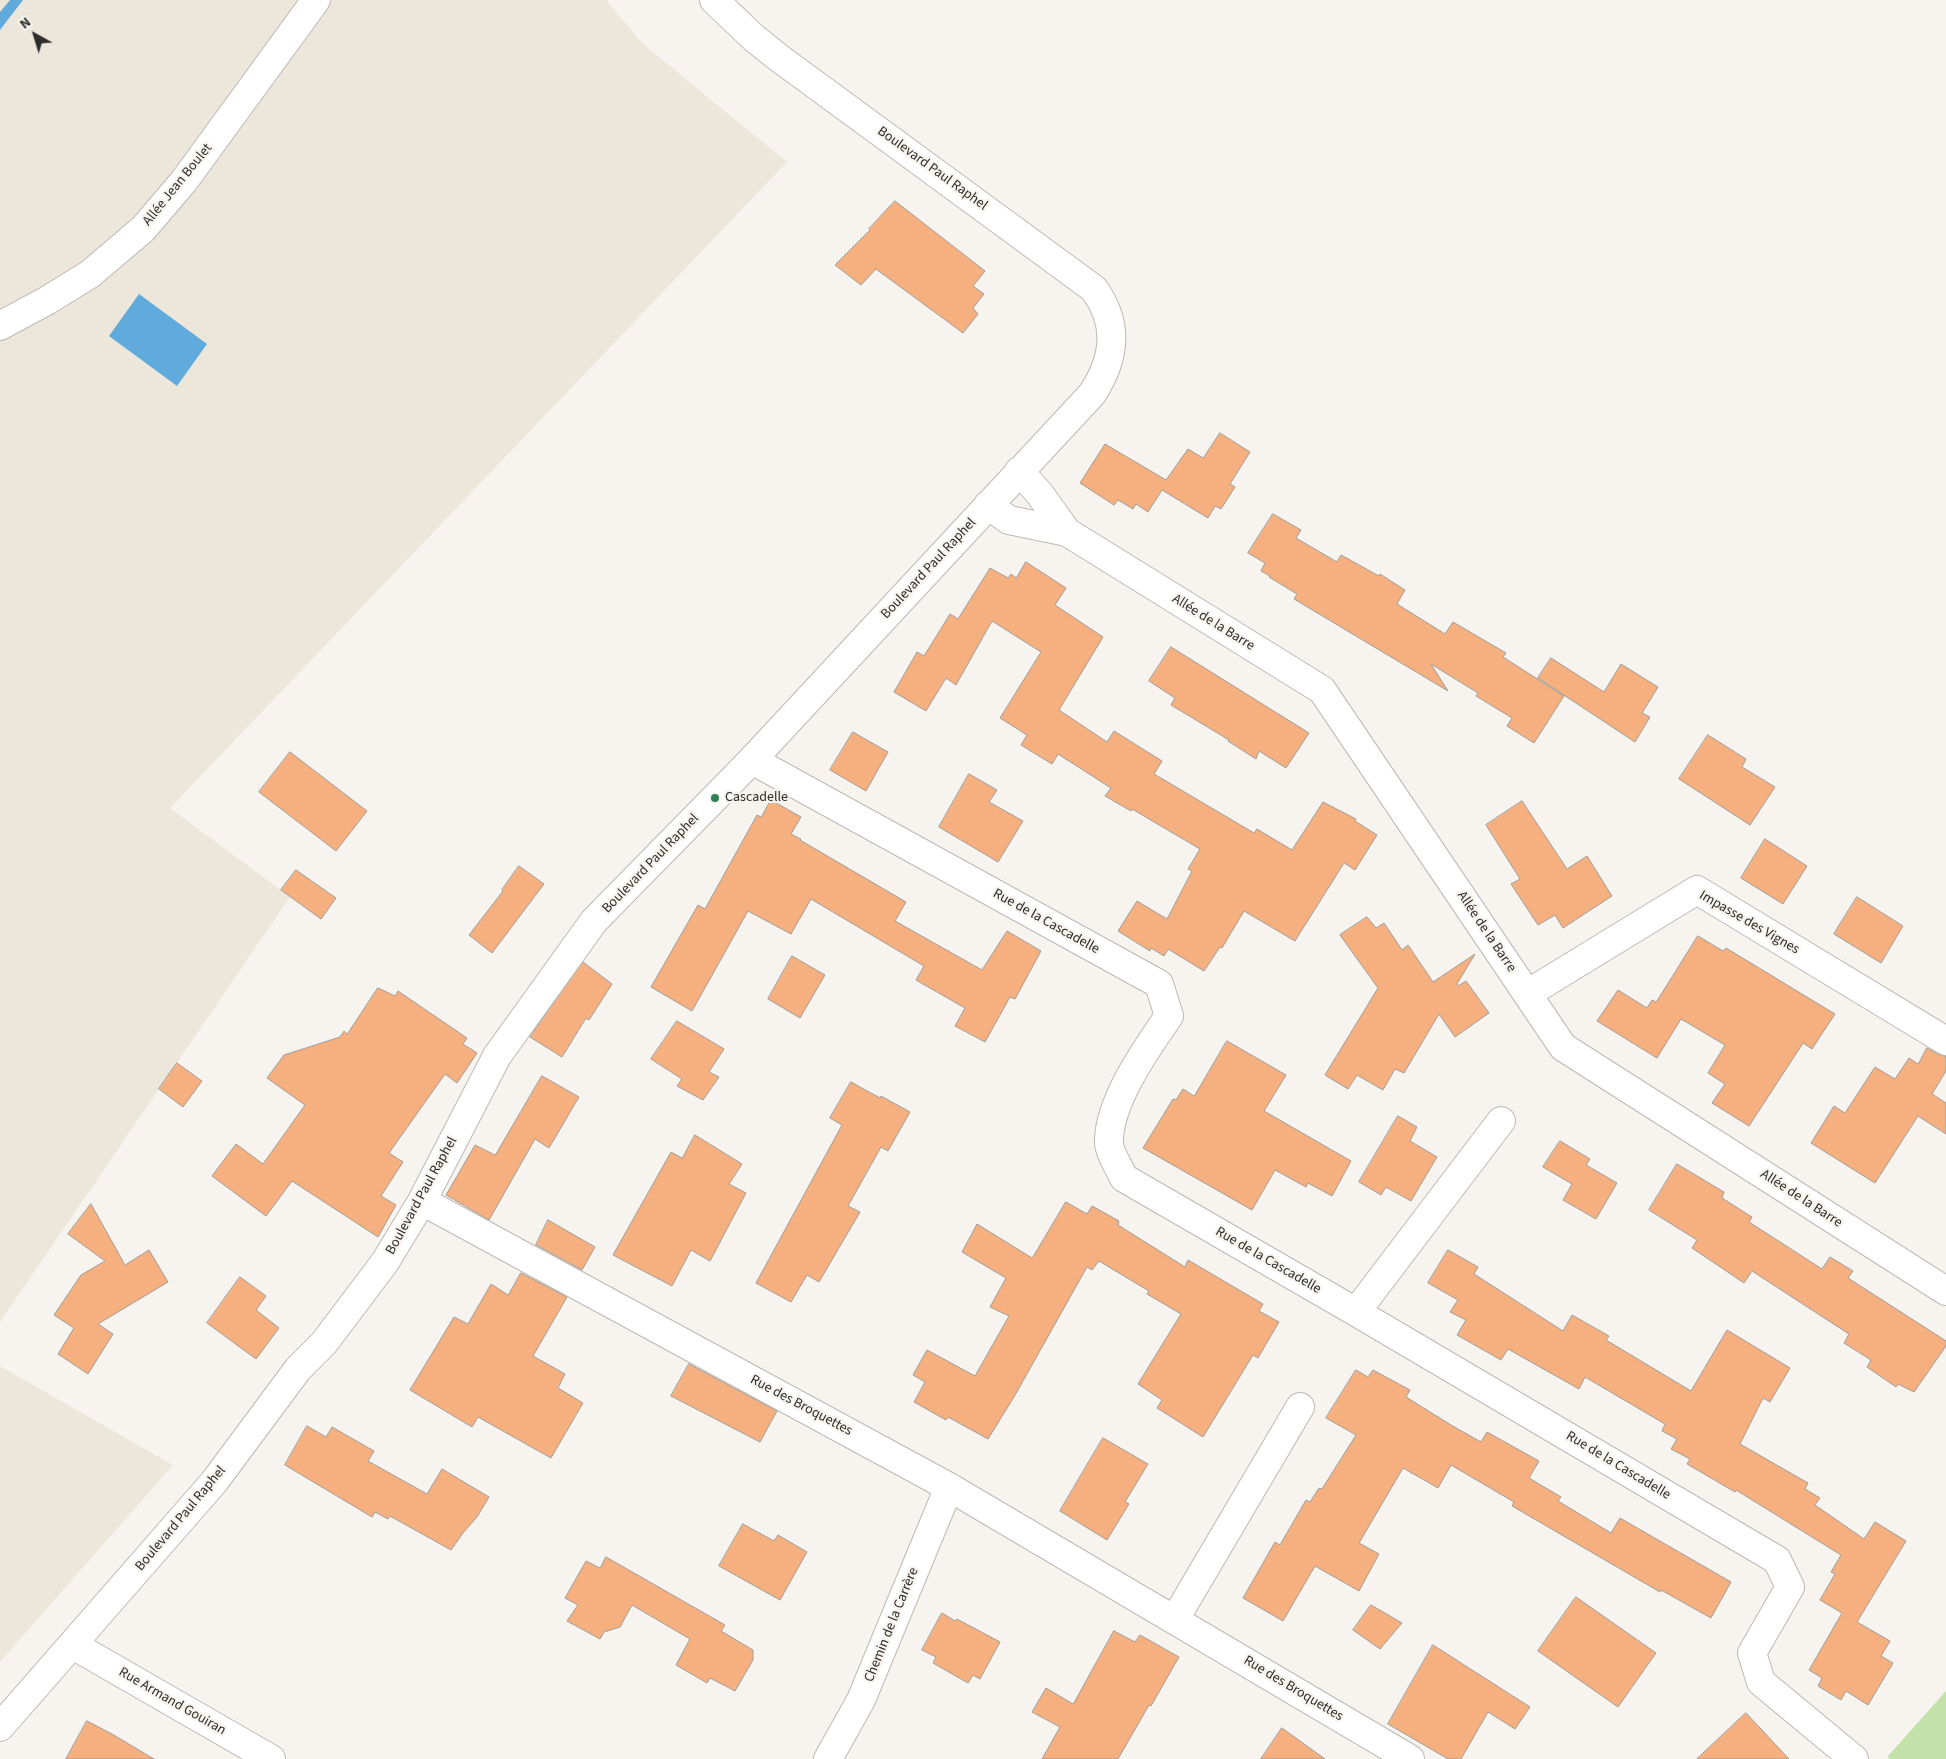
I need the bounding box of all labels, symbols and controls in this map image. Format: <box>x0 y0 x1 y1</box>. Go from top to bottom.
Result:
north arrow <box>10 10 60 60</box>
text: N <box>16 13 35 34</box>
street label: Boulevard Paul Raphel <box>874 123 990 215</box>
street label: Allée Jean Boulet <box>140 140 216 230</box>
street label: Boulevard Paul Raphel <box>878 515 980 623</box>
street label: Allée de la Barre <box>1169 591 1257 655</box>
place label: Cascadelle <box>725 790 788 806</box>
marker: Cascadelle <box>709 792 721 804</box>
street label: Boulevard Paul Raphel <box>599 811 703 917</box>
street label: Rue de la Cascadelle <box>990 886 1102 958</box>
street label: Impasse des Vignes <box>1696 887 1802 959</box>
street label: Allée de la Barre <box>1453 888 1519 976</box>
street label: Boulevard Paul Raphel <box>383 1134 461 1258</box>
street label: Allée de la Barre <box>1757 1166 1845 1232</box>
street label: Rue de la Cascadelle <box>1212 1224 1324 1298</box>
street label: Rue des Broquettes <box>747 1372 855 1440</box>
street label: Rue de la Cascadelle <box>1563 1428 1673 1504</box>
street label: Boulevard Paul Raphel <box>132 1463 230 1575</box>
street label: Chemin de la Carrère <box>861 1565 923 1685</box>
street label: Rue des Broquettes <box>1240 1653 1346 1725</box>
street label: Rue Armand Gouiran <box>115 1664 229 1740</box>

